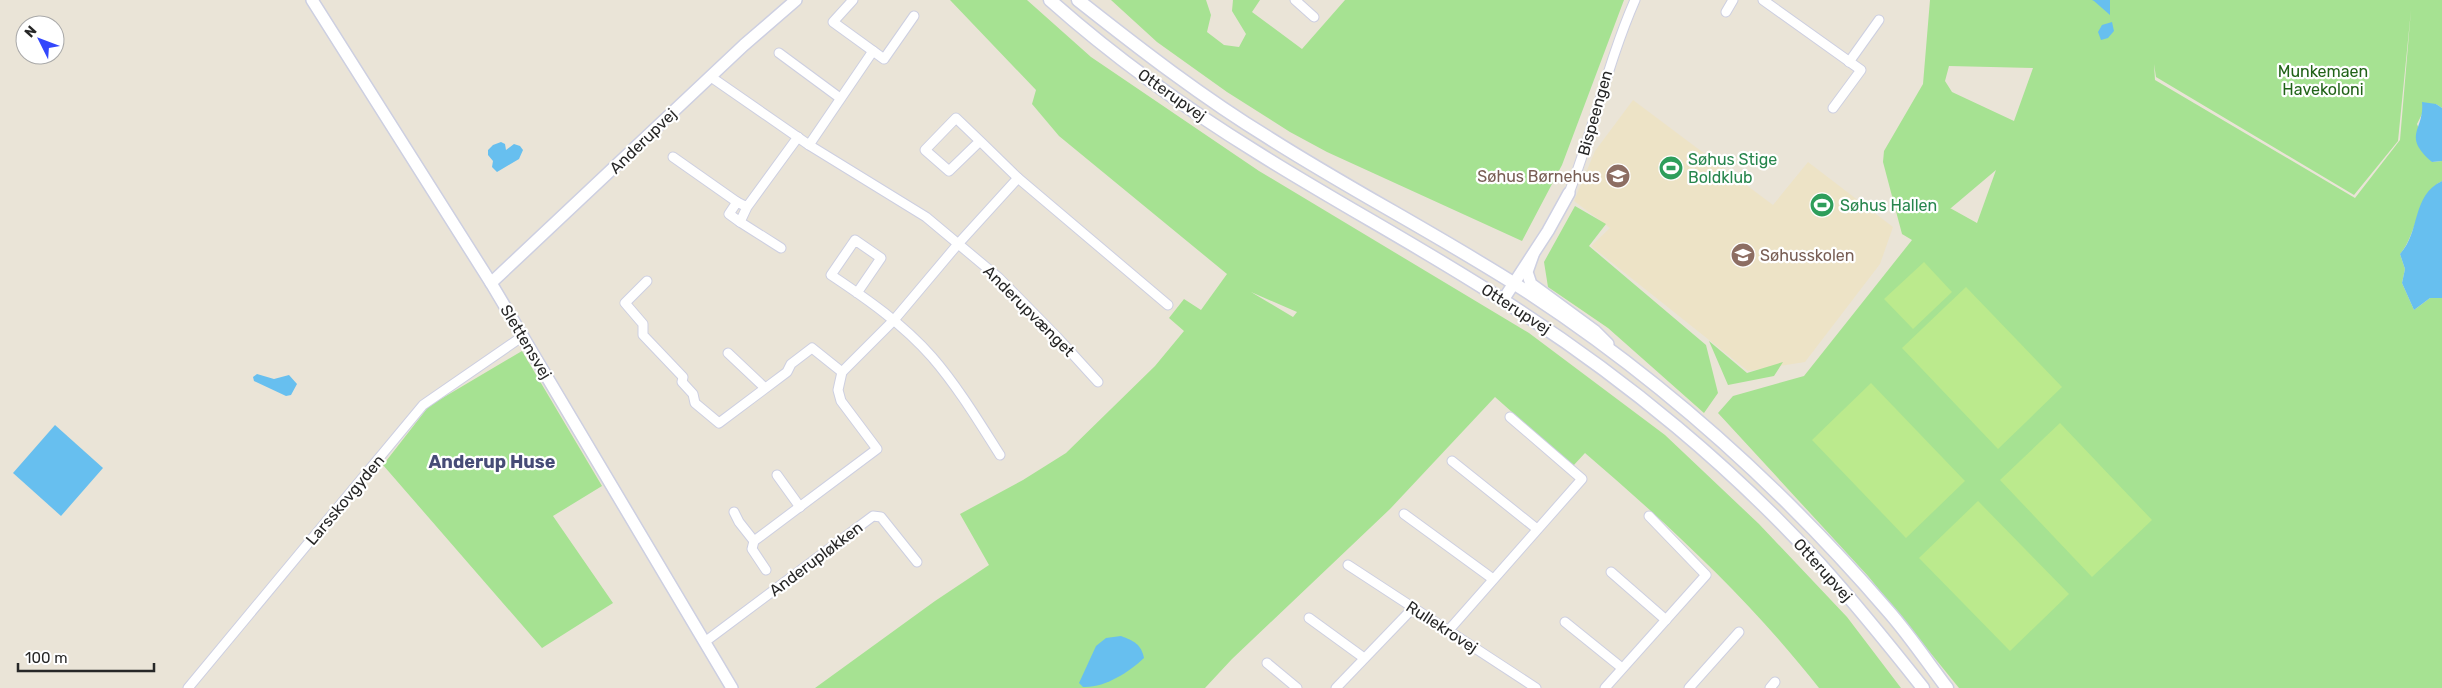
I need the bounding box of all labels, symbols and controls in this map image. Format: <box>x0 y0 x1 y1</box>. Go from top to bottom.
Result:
north arrow <box>15 15 65 65</box>
text: N <box>21 22 40 41</box>
park label: Munkemaen Havekoloni <box>2278 62 2368 99</box>
street label: Otterupvej <box>1134 65 1210 125</box>
street label: Bispeengen <box>1574 68 1616 158</box>
street label: Anderupvej <box>606 104 680 178</box>
place label: Søhus Stige Boldklub <box>1688 150 1777 187</box>
sports icon: Søhus Stige Boldklub <box>1658 155 1684 181</box>
school or university icon: Søhus Børnehus <box>1605 163 1631 189</box>
place label: Søhus Børnehus <box>1477 167 1600 186</box>
sports icon: Søhus Hallen <box>1809 192 1835 218</box>
place label: Søhus Hallen <box>1840 196 1937 215</box>
school or university icon: Søhusskolen <box>1730 242 1756 268</box>
place label: Søhusskolen <box>1760 246 1854 265</box>
street label: Anderupvænget <box>979 261 1079 361</box>
street label: Otterupvej <box>1478 280 1554 338</box>
street label: Slettensvej <box>496 301 556 383</box>
street label: Larsskovgyden <box>302 451 388 549</box>
district label: Anderup Huse <box>428 451 556 473</box>
street label: Anderupløkken <box>766 518 866 600</box>
street label: Otterupvej <box>1790 534 1856 606</box>
street label: Rullekrovej <box>1403 597 1481 657</box>
scale bar <box>18 640 154 672</box>
text: 100 m <box>25 649 67 667</box>

